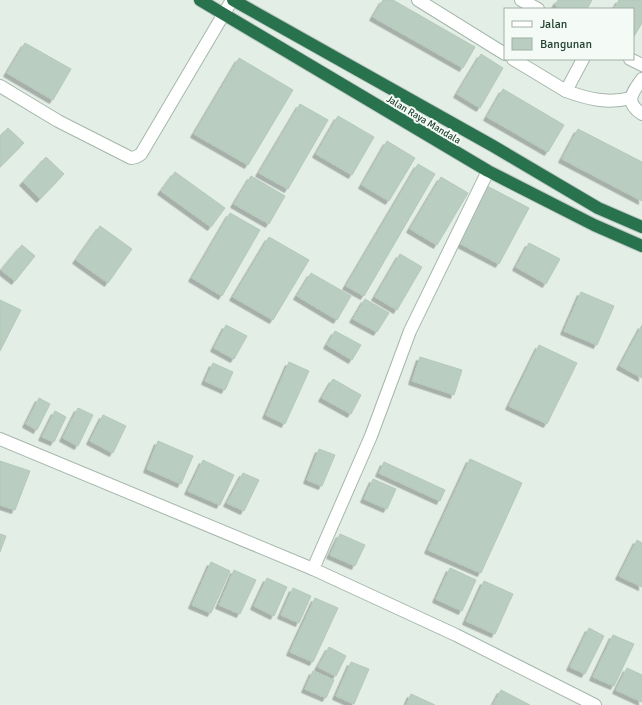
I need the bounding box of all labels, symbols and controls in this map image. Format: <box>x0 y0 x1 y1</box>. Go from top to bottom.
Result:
legend <box>504 8 634 60</box>
text: Jalan <box>540 17 567 32</box>
text: Bangunan <box>540 37 592 52</box>
street label: Jalan Raya Mandala <box>384 93 463 147</box>

